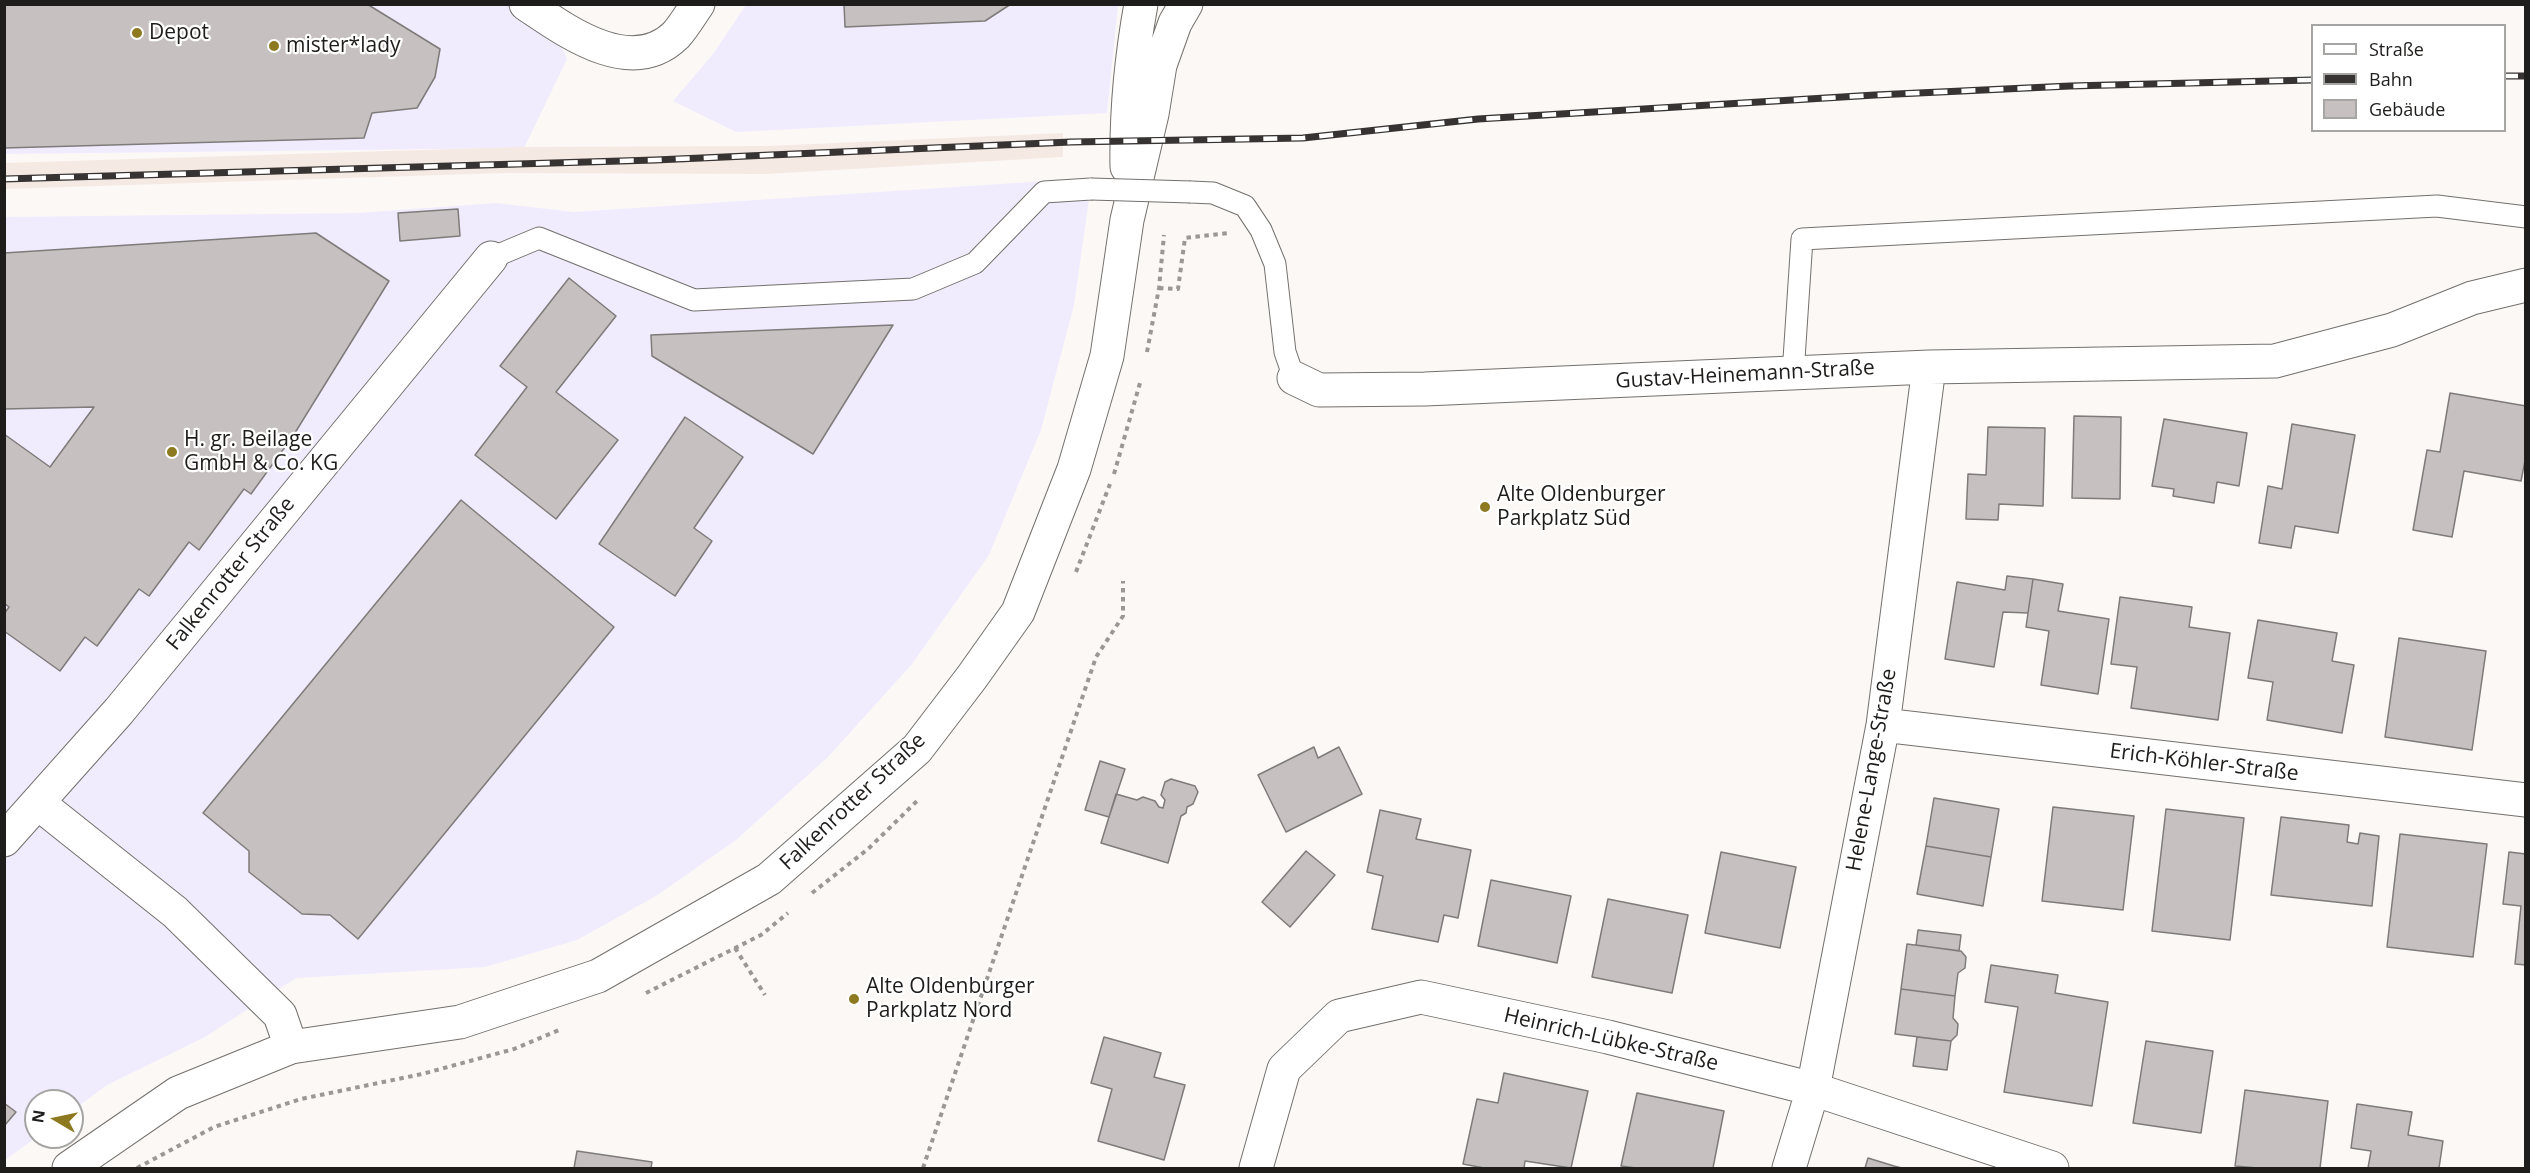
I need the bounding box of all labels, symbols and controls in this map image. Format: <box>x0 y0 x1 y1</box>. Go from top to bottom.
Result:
place label: Depot <box>149 20 209 46</box>
legend <box>2311 24 2506 132</box>
marker: Depot <box>130 26 144 40</box>
place label: mister*lady <box>286 33 401 59</box>
text: Straße <box>2369 37 2424 61</box>
marker: mister*lady <box>267 39 281 53</box>
text: Bahn <box>2369 67 2413 91</box>
text: Gebäude <box>2369 97 2445 121</box>
street label: Gustav-Heinemann-Straße <box>1615 356 1875 394</box>
place label: H. gr. Beilage GmbH & Co. KG <box>184 427 338 477</box>
marker: H. gr. Beilage GmbH & Co. KG <box>165 445 179 459</box>
place label: Alte Oldenburger Parkplatz Süd <box>1497 482 1666 532</box>
street label: Falkenrotter Straße <box>162 492 300 656</box>
marker: Alte Oldenburger Parkplatz Süd <box>1478 500 1492 514</box>
street label: Helene-Lange-Straße <box>1842 667 1902 873</box>
street label: Falkenrotter Straße <box>775 728 931 876</box>
street label: Erich-Köhler-Straße <box>2108 739 2300 787</box>
place label: Alte Oldenburger Parkplatz Nord <box>866 974 1035 1024</box>
marker: Alte Oldenburger Parkplatz Nord <box>847 992 861 1006</box>
street label: Heinrich-Lübke-Straße <box>1501 1003 1721 1077</box>
north arrow <box>24 1089 84 1149</box>
text: N <box>26 1108 50 1125</box>

